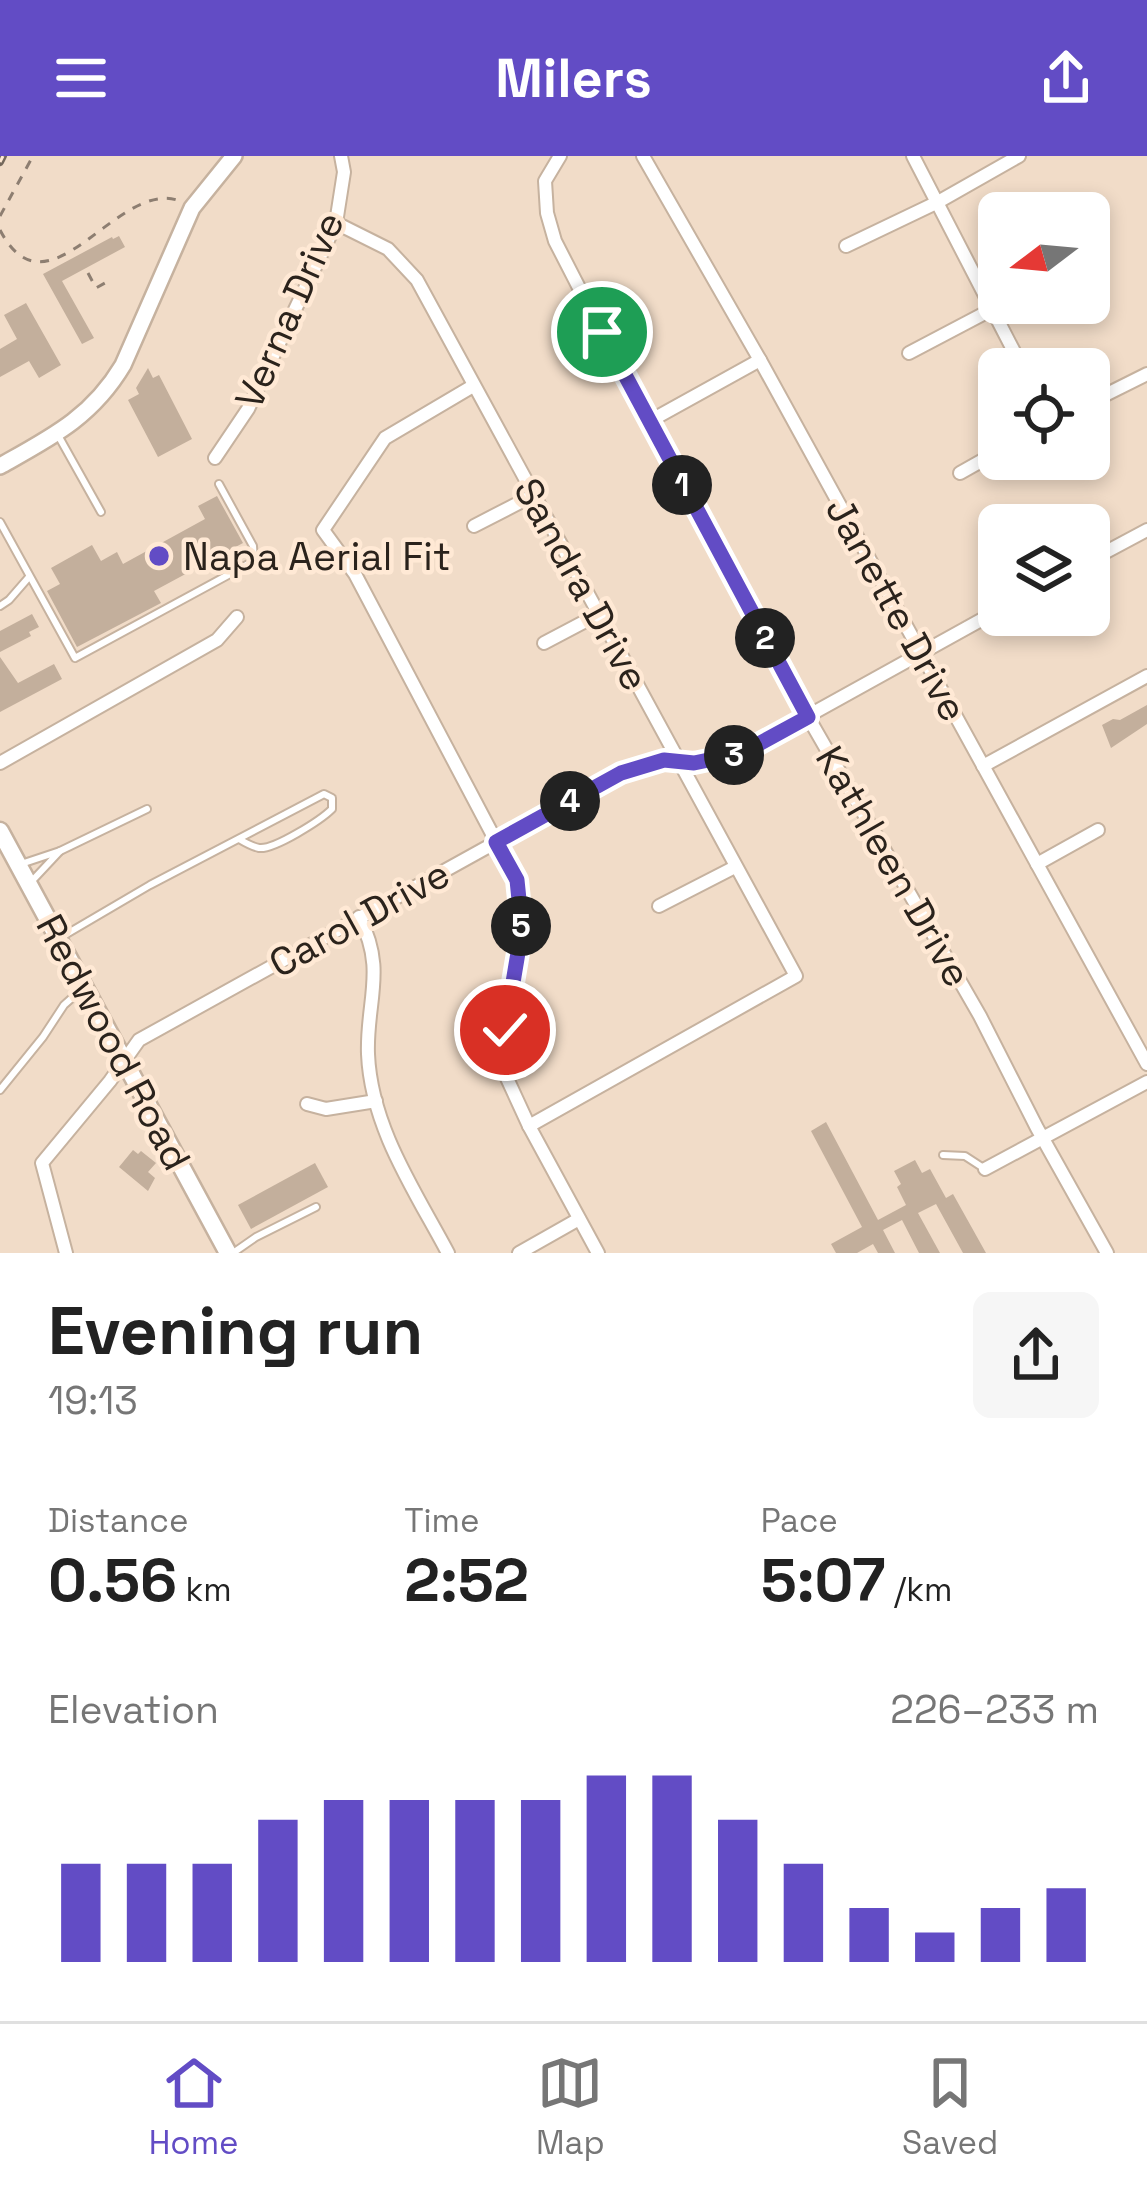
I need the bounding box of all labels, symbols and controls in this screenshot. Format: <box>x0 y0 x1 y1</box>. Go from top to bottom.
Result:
text: Milers <box>495 44 652 113</box>
icon: menu <box>48 45 114 111</box>
icon: share <box>1033 45 1099 111</box>
north arrow <box>978 192 1110 324</box>
map controls <box>978 192 1110 636</box>
street label: Verna Drive <box>224 204 355 416</box>
pin <box>551 281 653 383</box>
icon: arrive <box>569 299 635 365</box>
button: locate <box>978 348 1110 480</box>
pin: 1 <box>652 455 712 515</box>
text: 1 <box>675 464 689 506</box>
street label: Sandra Drive <box>503 469 660 699</box>
street label: Janette Drive <box>815 489 978 730</box>
button: layers <box>978 504 1110 636</box>
place label: Napa Aerial Fit <box>183 532 451 581</box>
marker: Napa Aerial Fit <box>146 543 172 569</box>
pin: 2 <box>735 608 795 668</box>
text: 2 <box>755 617 775 659</box>
pin: 3 <box>704 725 764 785</box>
text: 3 <box>724 734 744 776</box>
street label: Kathleen Drive <box>805 737 982 995</box>
pin: 4 <box>540 771 600 831</box>
text: 4 <box>560 780 581 822</box>
street label: Carol Drive <box>261 849 458 988</box>
pin: 5 <box>491 896 551 956</box>
text: 5 <box>511 905 531 947</box>
street label: Redwood Road <box>26 906 202 1179</box>
pin <box>454 979 556 1081</box>
icon: check <box>472 997 538 1063</box>
text: Evening run <box>48 1289 423 1373</box>
button: share <box>973 1292 1099 1418</box>
text: 19:13 <box>48 1376 138 1425</box>
text: Distance <box>48 1500 189 1542</box>
text: Time <box>404 1500 479 1542</box>
text: Pace <box>761 1500 838 1542</box>
text: 0.56 <box>48 1542 177 1619</box>
text: 2:52 <box>404 1542 529 1619</box>
text: 5:07 <box>761 1542 885 1619</box>
text: km <box>177 1569 232 1611</box>
text: /km <box>885 1569 952 1611</box>
text: Elevation <box>48 1685 219 1734</box>
text: 226–233 m <box>890 1685 1099 1734</box>
tab: Home <box>149 2050 239 2164</box>
tab: Map <box>536 2050 605 2164</box>
tab: Saved <box>902 2050 998 2164</box>

